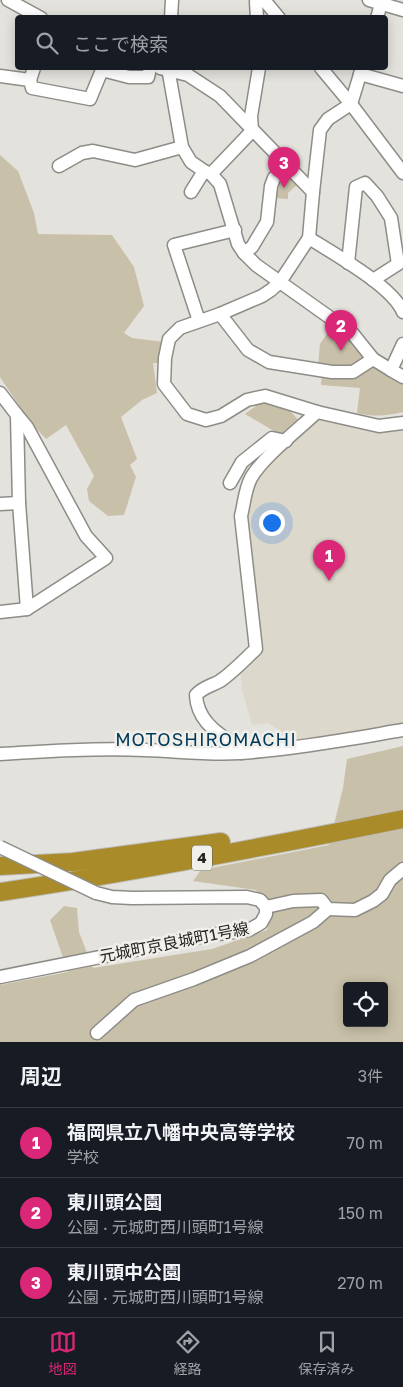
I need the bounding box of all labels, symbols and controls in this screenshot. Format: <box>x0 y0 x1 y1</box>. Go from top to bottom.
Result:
search box <box>15 15 388 70</box>
icon: search <box>33 29 61 57</box>
text: ここで検索 <box>73 32 168 55</box>
pin: 3 <box>268 147 300 188</box>
pin: 2 <box>325 310 357 351</box>
your location <box>259 510 285 536</box>
pin: 1 <box>313 540 345 581</box>
district label: MOTOSHIROMACHI <box>115 728 297 750</box>
road number: 4 <box>192 846 212 870</box>
street label: 元城町京良城町1号線 <box>98 918 250 966</box>
map controls <box>343 982 388 1027</box>
button: locate <box>343 982 388 1027</box>
text: 周辺 <box>20 1063 62 1089</box>
text: 3件 <box>358 1066 383 1086</box>
text: 福岡県立八幡中央高等学校 <box>67 1120 295 1143</box>
text: 1 <box>32 1133 40 1153</box>
text: 70 m <box>346 1133 383 1153</box>
text: 学校 <box>67 1147 99 1167</box>
text: 東川頭公園 <box>67 1190 162 1213</box>
text: 2 <box>31 1203 41 1223</box>
text: 150 m <box>338 1203 383 1223</box>
text: 公園 · 元城町西川頭町1号線 <box>67 1217 264 1237</box>
text: 東川頭中公園 <box>67 1260 181 1283</box>
text: 3 <box>31 1273 41 1293</box>
text: 270 m <box>337 1273 383 1293</box>
text: 公園 · 元城町西川頭町1号線 <box>67 1287 264 1307</box>
tab: 地図 <box>49 1328 77 1378</box>
tab: 経路 <box>174 1328 202 1378</box>
tab: 保存済み <box>299 1328 355 1378</box>

